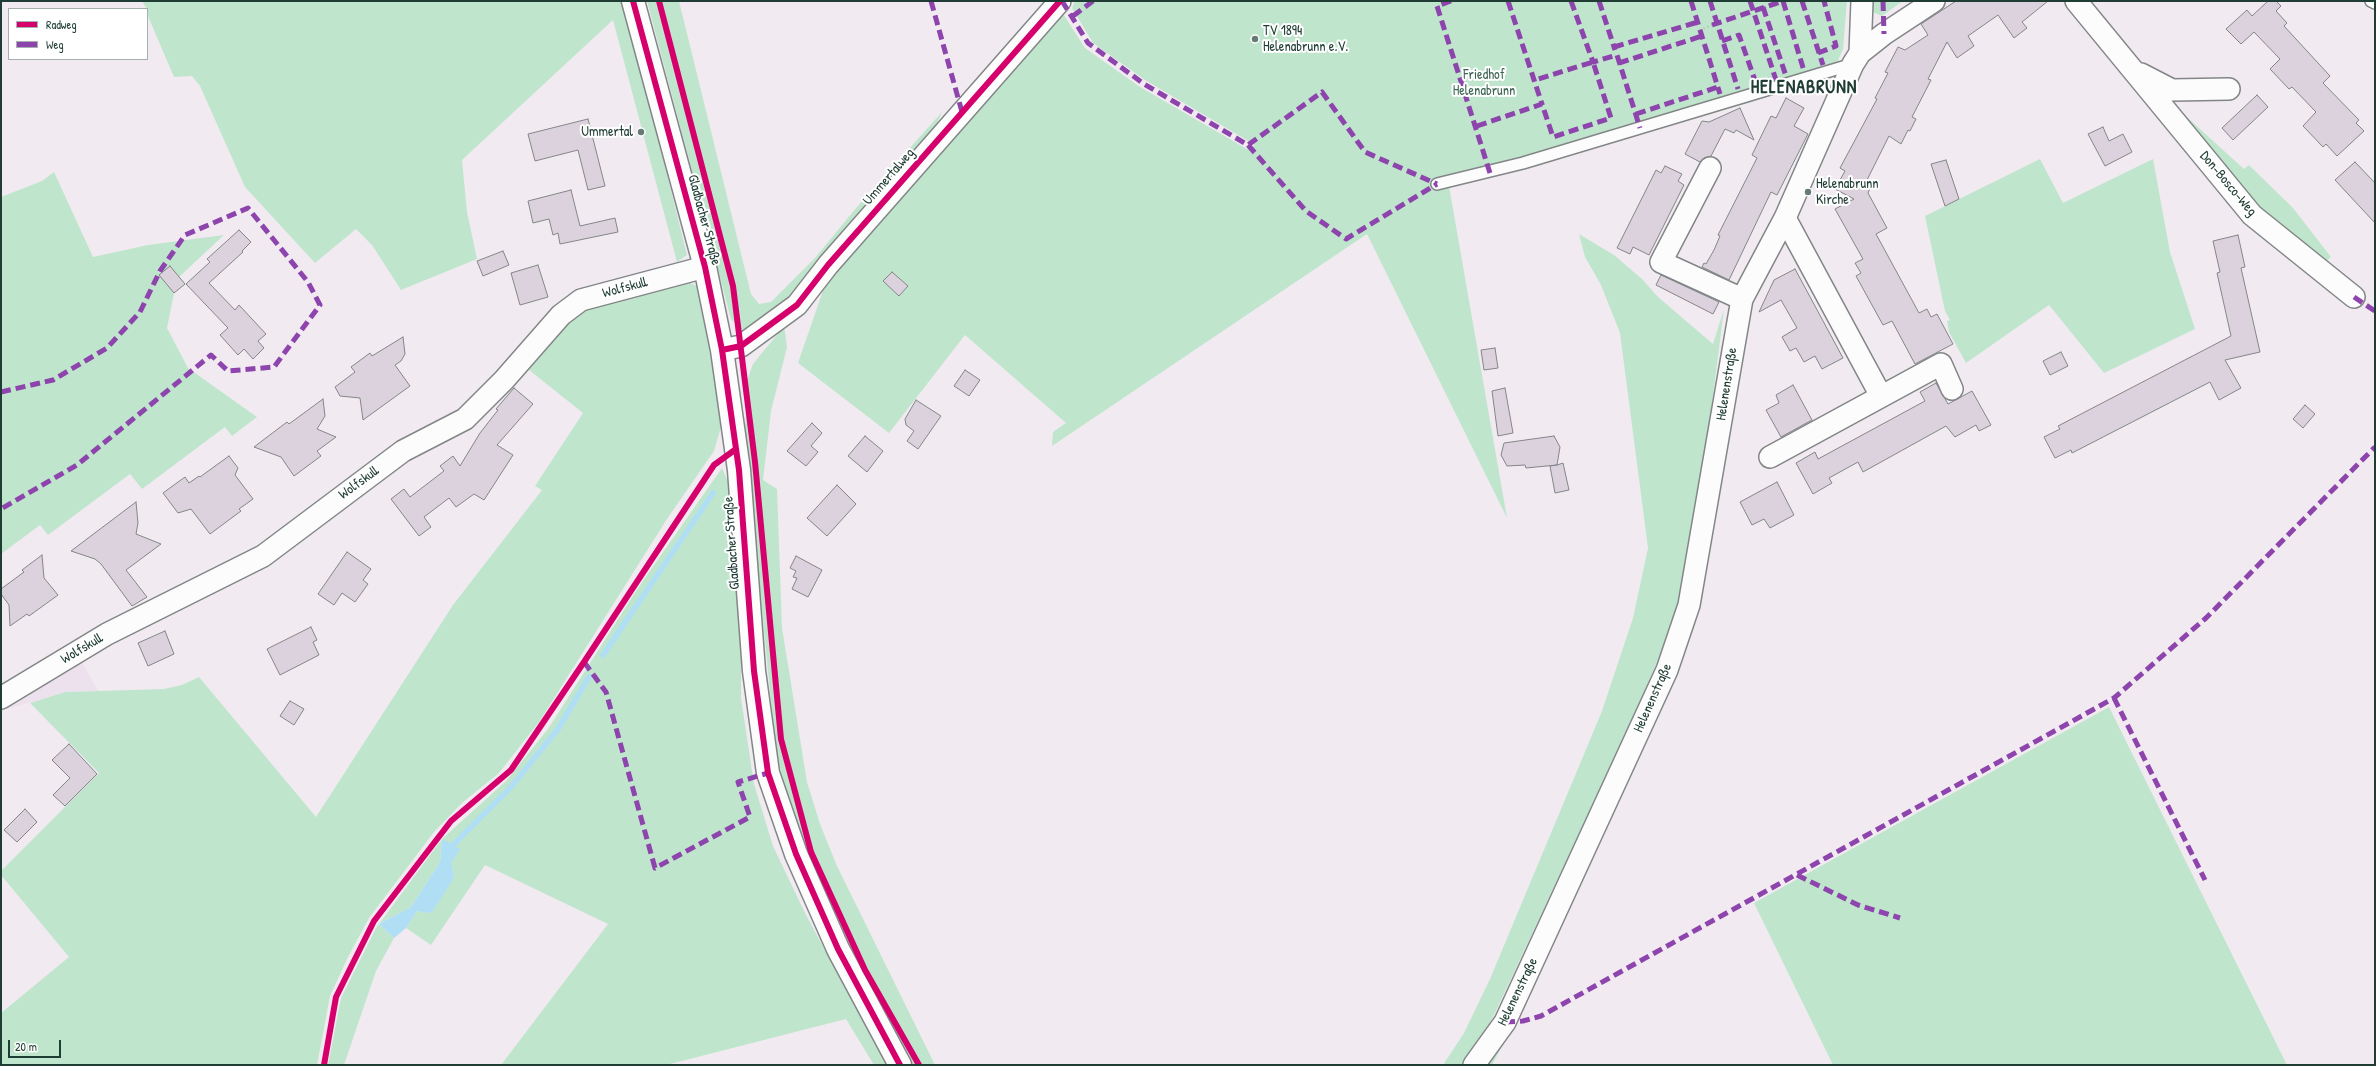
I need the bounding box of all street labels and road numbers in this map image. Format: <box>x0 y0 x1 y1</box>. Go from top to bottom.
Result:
street label: Ummertalweg <box>860 145 918 209</box>
street label: Don-Bosco-Weg <box>2196 148 2260 220</box>
street label: Gladbacher Straße <box>684 173 724 267</box>
street label: Wolfskull <box>601 274 649 302</box>
street label: Helenenstraße <box>1713 346 1741 422</box>
street label: Wolfskull <box>336 463 382 503</box>
street label: Gladbacher Straße <box>720 496 744 590</box>
street label: Wolfskull <box>58 630 106 668</box>
street label: Helenenstraße <box>1630 661 1676 735</box>
street label: Helenenstraße <box>1494 955 1542 1029</box>

